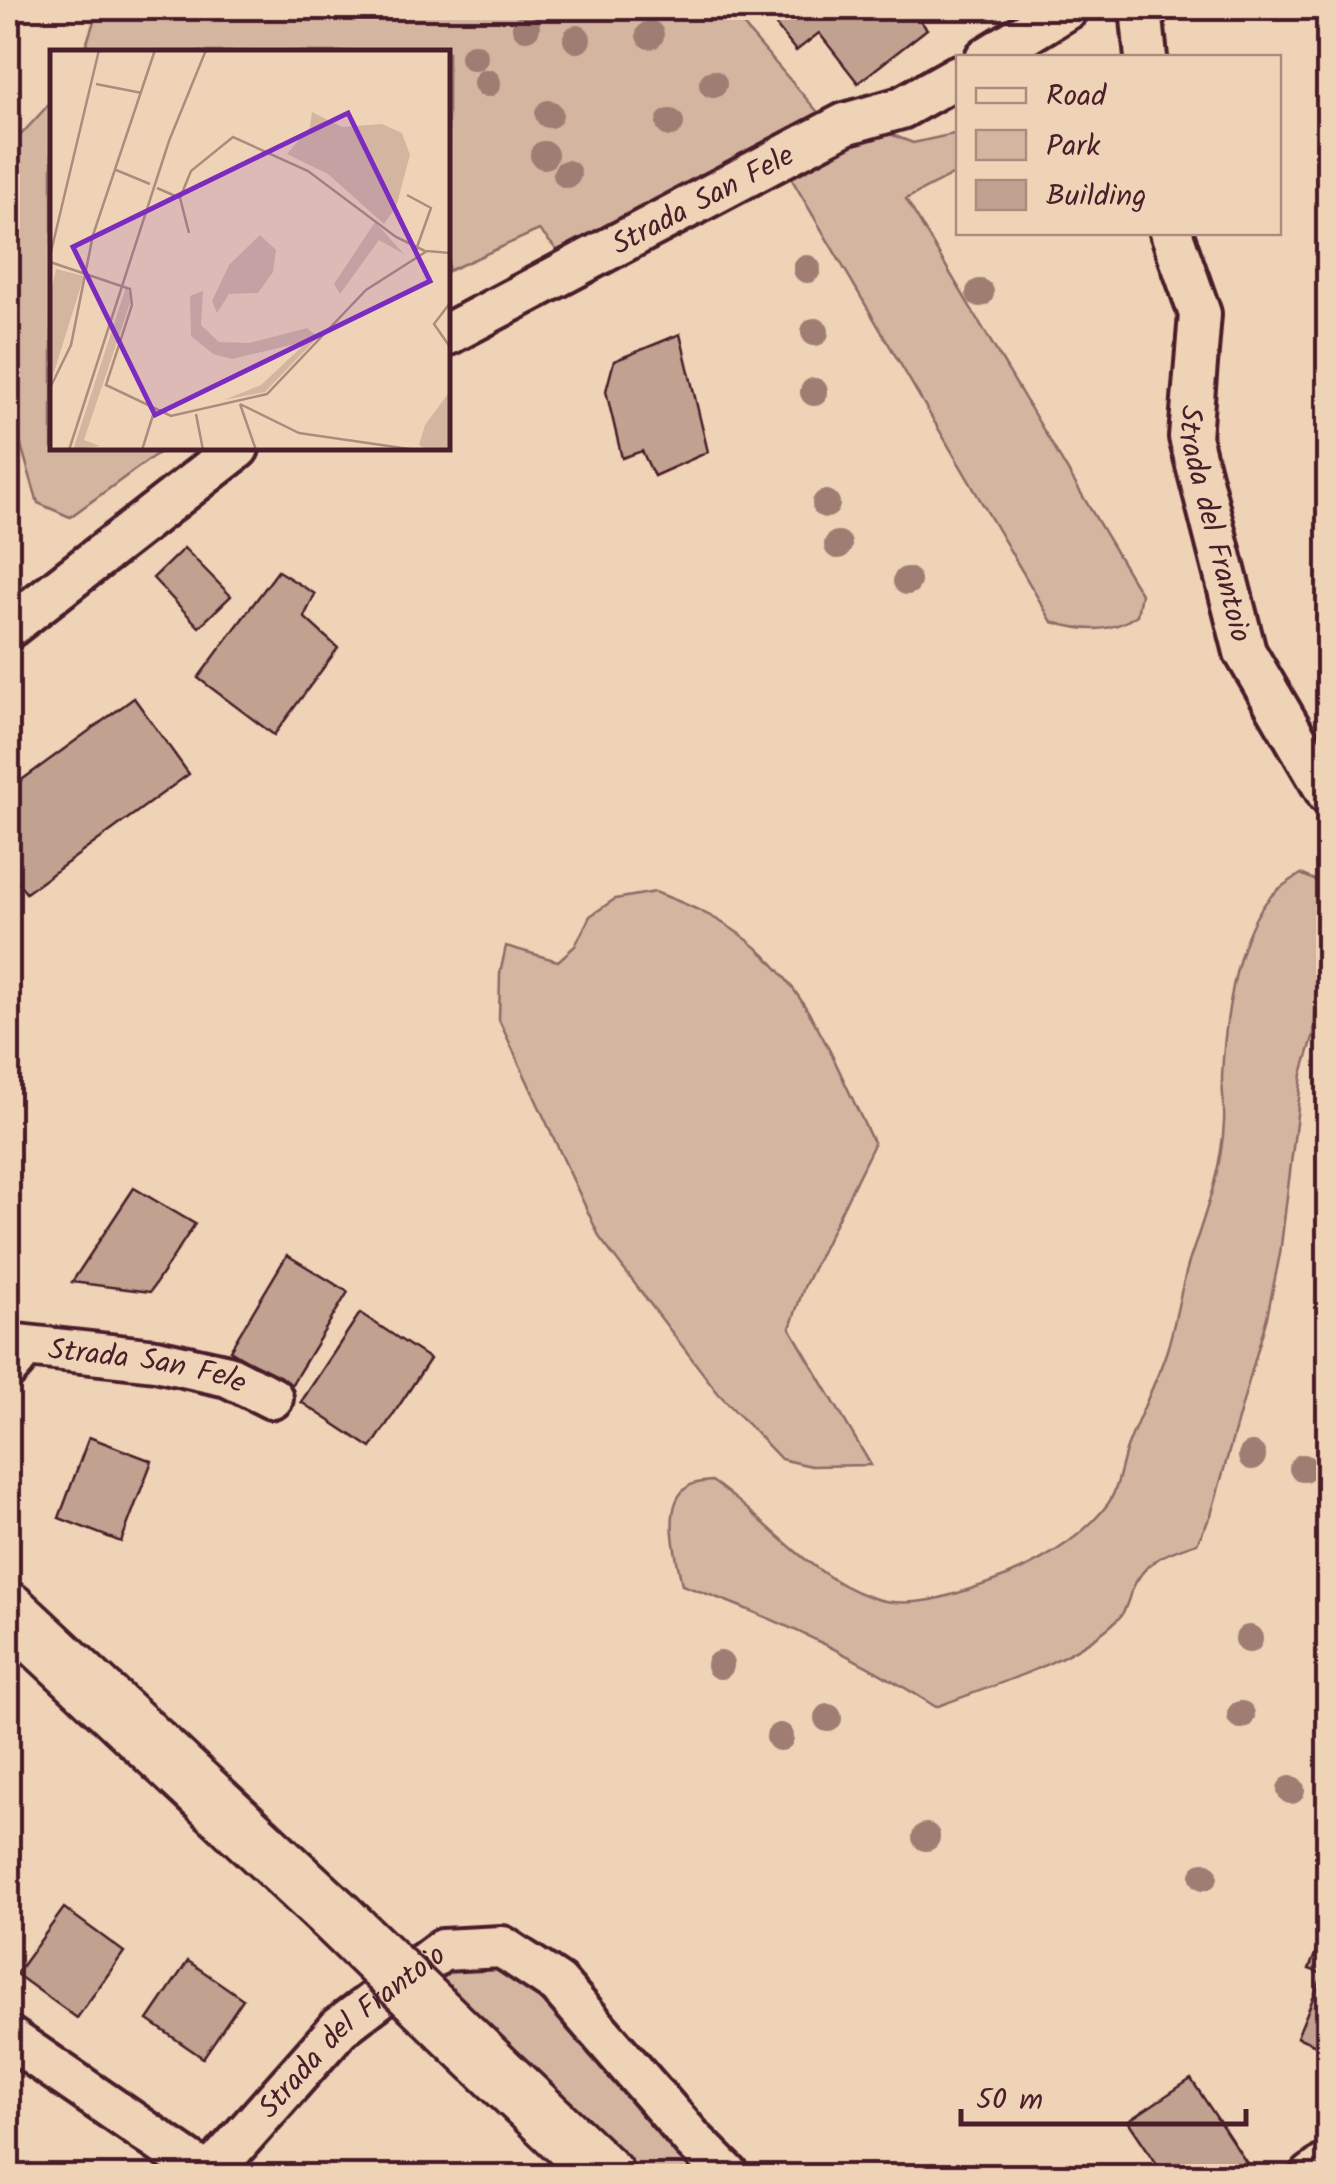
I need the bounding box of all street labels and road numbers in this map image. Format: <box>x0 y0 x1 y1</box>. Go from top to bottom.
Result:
street label: Strada San Fele <box>604 133 803 269</box>
street label: Strada del Frantoio <box>1164 404 1264 648</box>
street label: Strada San Fele <box>46 1327 255 1408</box>
street label: Strada del Frantoio <box>247 1933 457 2130</box>

